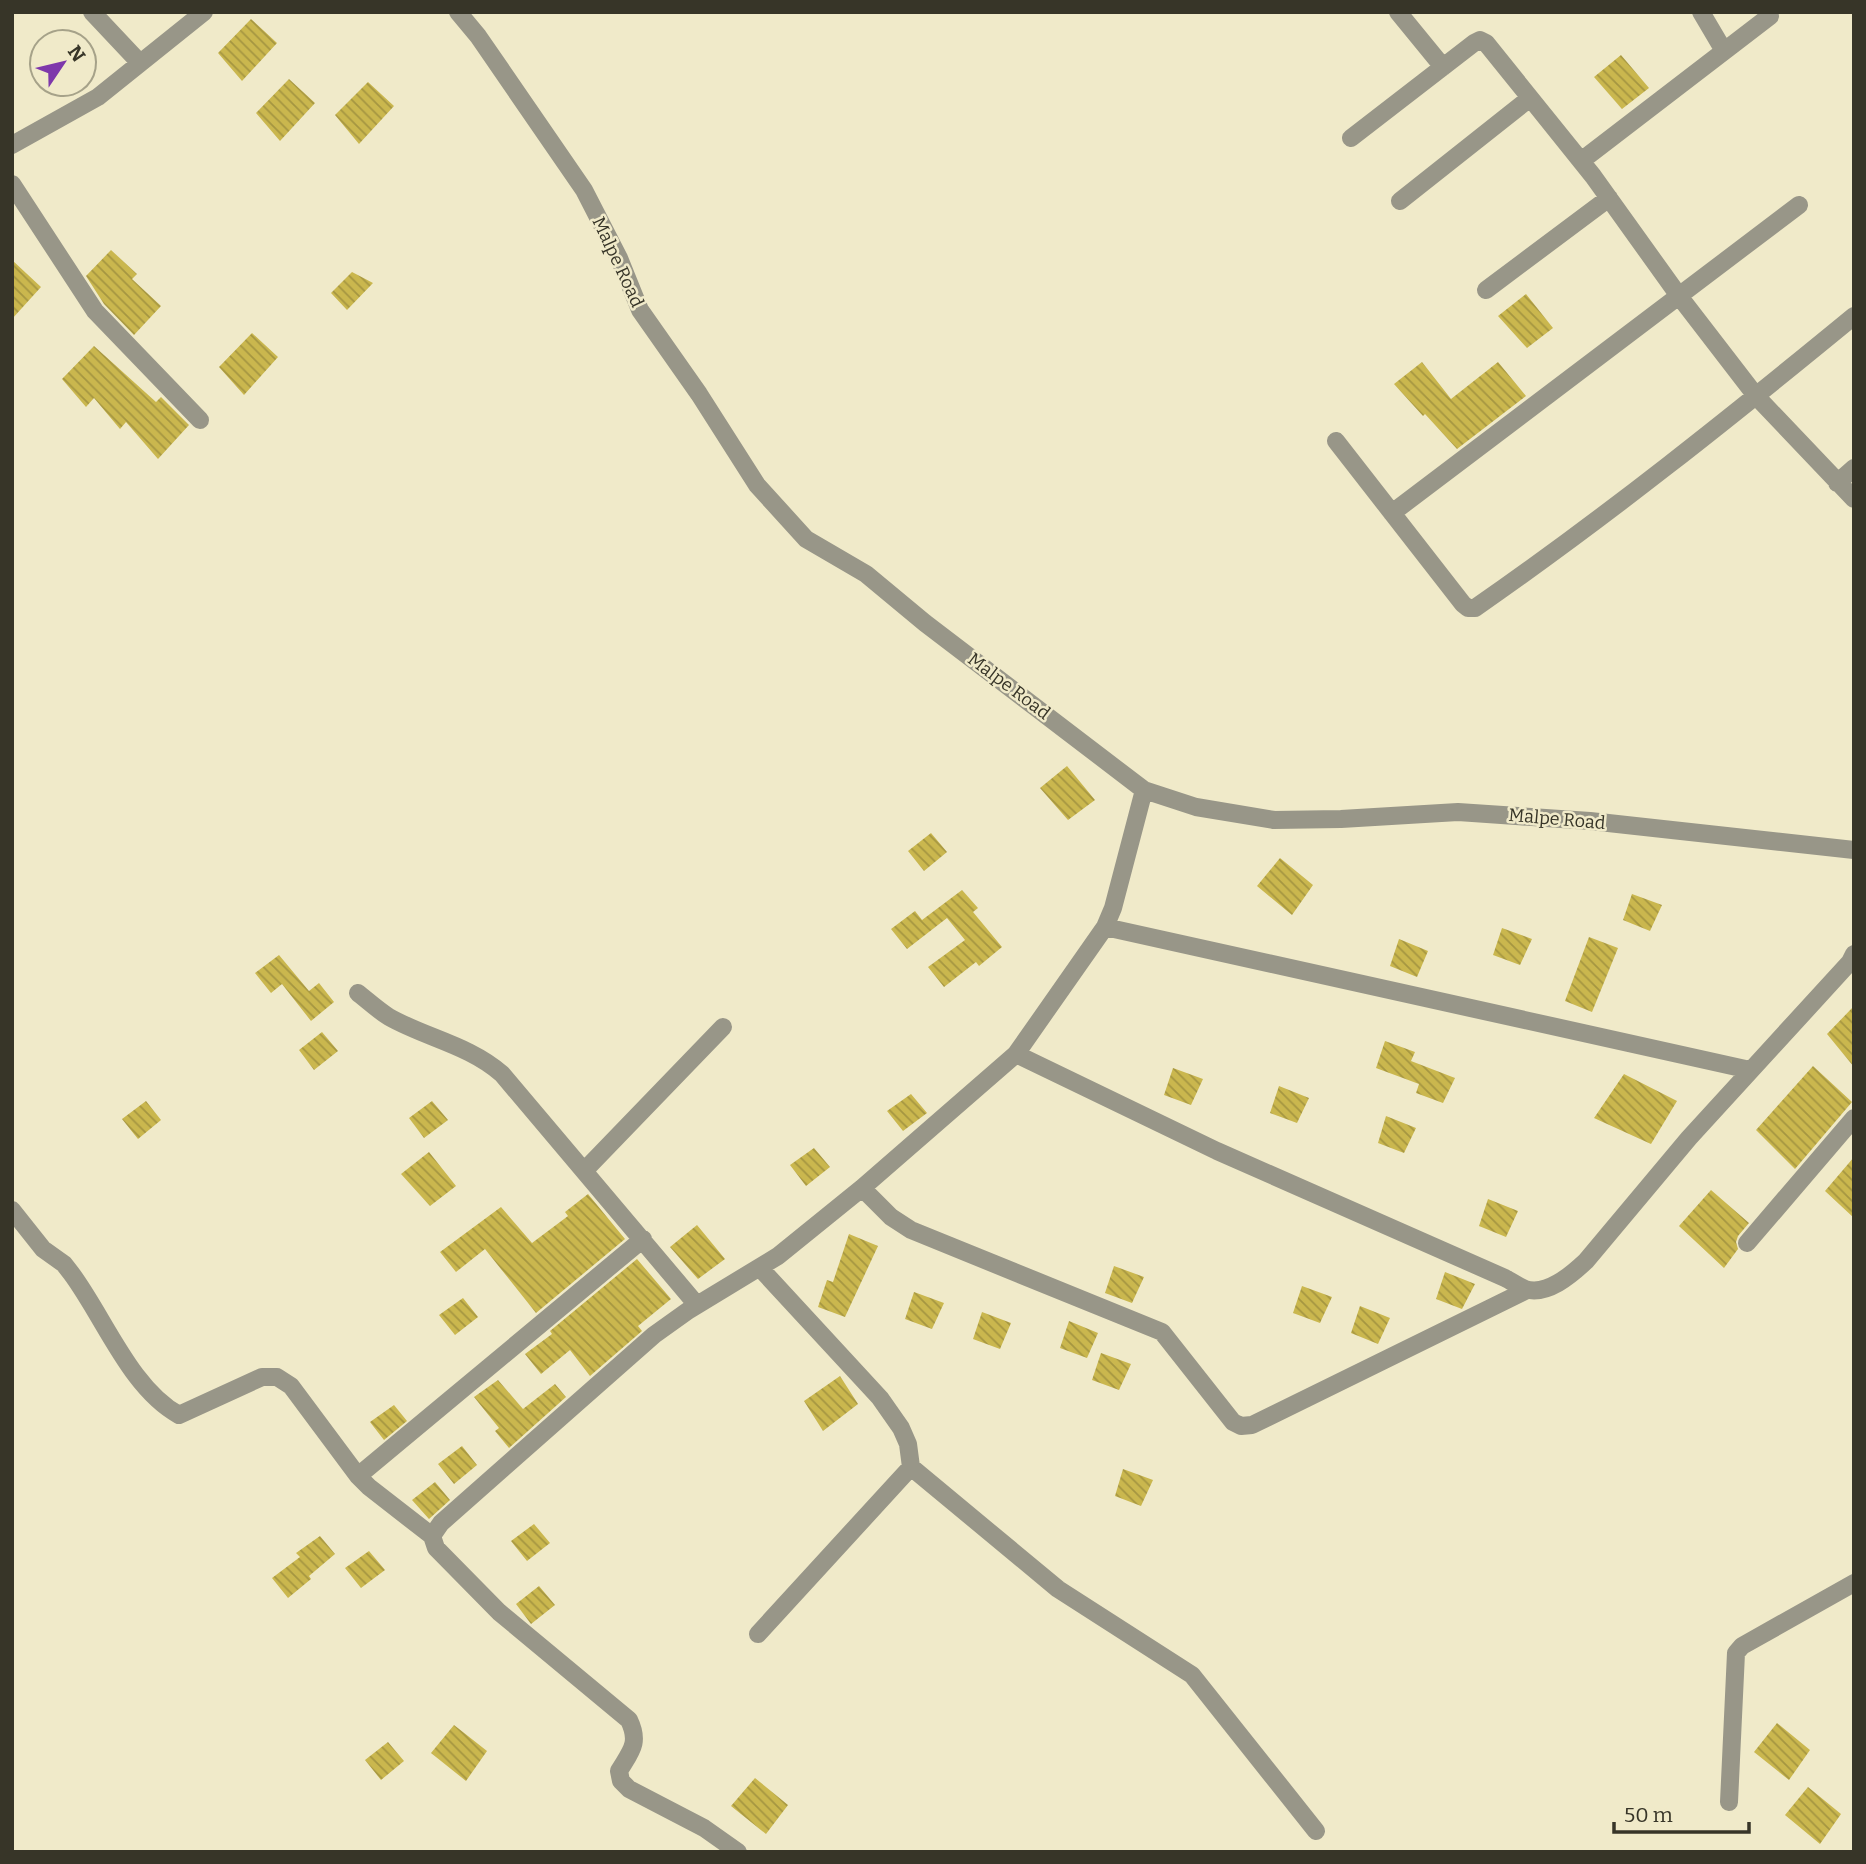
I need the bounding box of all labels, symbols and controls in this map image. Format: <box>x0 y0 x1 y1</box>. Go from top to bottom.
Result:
north arrow <box>28 28 98 98</box>
text: N <box>63 41 90 66</box>
street label: Malpe Road <box>587 213 649 311</box>
street label: Malpe Road <box>964 648 1055 724</box>
street label: Malpe Road <box>1508 804 1607 834</box>
scale bar <box>1614 1790 1749 1834</box>
text: 50 m <box>1624 1802 1673 1828</box>

